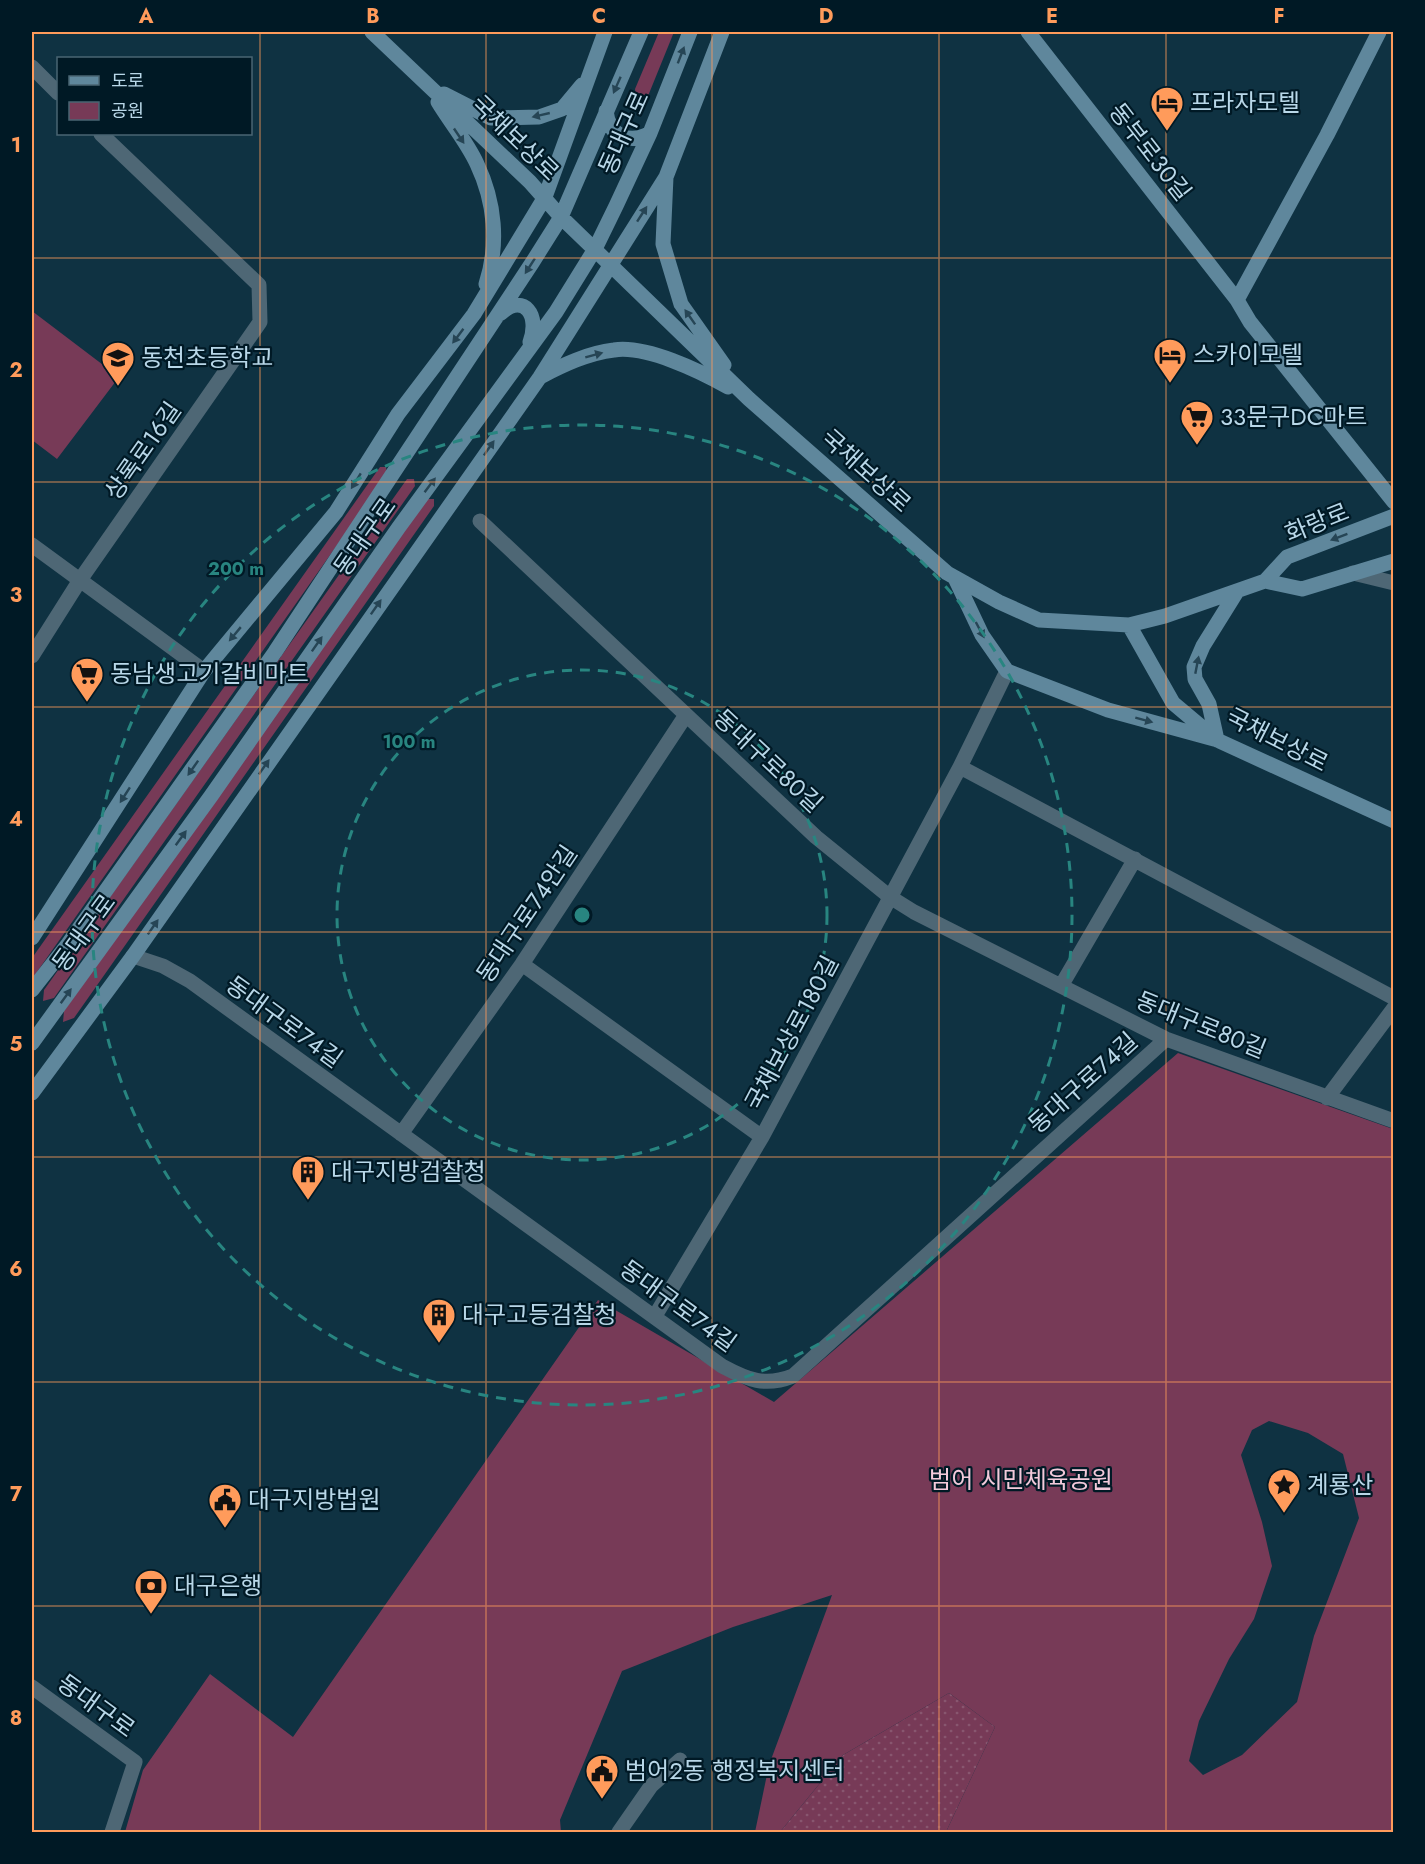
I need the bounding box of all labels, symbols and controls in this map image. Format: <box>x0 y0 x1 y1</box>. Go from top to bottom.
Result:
text: A <box>138 2 154 31</box>
text: B <box>366 2 380 31</box>
text: C <box>592 2 606 31</box>
text: D <box>819 2 833 31</box>
text: E <box>1046 2 1058 31</box>
text: F <box>1273 2 1285 31</box>
one-way arrow <box>676 46 686 64</box>
legend <box>57 57 252 135</box>
text: 도로 <box>111 68 144 94</box>
one-way arrow <box>612 76 622 94</box>
street label: 동대구로 <box>590 85 657 180</box>
hotel icon: 프라자모텔 <box>1149 85 1185 132</box>
place label: 프라자모텔 <box>1190 85 1300 120</box>
street label: 국채보상로 <box>463 87 567 189</box>
street label: 동부로30길 <box>1101 95 1200 208</box>
text: 공원 <box>111 98 144 124</box>
one-way arrow <box>531 111 550 120</box>
one-way arrow <box>453 128 464 144</box>
text: 1 <box>11 131 21 160</box>
one-way arrow <box>636 206 648 222</box>
one-way arrow <box>524 258 536 274</box>
one-way arrow <box>684 310 696 326</box>
one-way arrow <box>452 328 464 343</box>
hotel icon: 스카이모텔 <box>1152 337 1188 384</box>
place label: 스카이모텔 <box>1193 337 1303 372</box>
school or university icon: 동천초등학교 <box>100 340 136 387</box>
place label: 동천초등학교 <box>141 340 273 375</box>
one-way arrow <box>585 350 603 359</box>
text: 2 <box>9 356 23 385</box>
street label: 상록로16길 <box>96 394 189 507</box>
supermarket icon: 33문구DC마트 <box>1179 399 1215 446</box>
place label: 33문구DC마트 <box>1220 399 1367 434</box>
street label: 국채보상로 <box>814 421 919 521</box>
one-way arrow <box>483 441 495 457</box>
one-way arrow <box>350 473 361 489</box>
one-way arrow <box>423 477 436 493</box>
street label: 동대구로 <box>325 490 404 583</box>
street label: 화랑로 <box>1280 494 1354 551</box>
one-way arrow <box>1330 533 1348 543</box>
text: 200 m <box>208 556 264 582</box>
text: 3 <box>10 581 22 610</box>
one-way arrow <box>370 600 382 616</box>
one-way arrow <box>975 622 985 639</box>
one-way arrow <box>229 626 242 641</box>
one-way arrow <box>311 637 323 653</box>
one-way arrow <box>1193 655 1202 674</box>
supermarket icon: 동남생고기갈비마트 <box>69 656 105 703</box>
place label: 동남생고기갈비마트 <box>110 656 309 691</box>
street label: 국채보상로 <box>1220 699 1334 780</box>
street label: 동대구로80길 <box>706 701 831 820</box>
one-way arrow <box>1135 715 1154 725</box>
text: 100 m <box>382 729 436 755</box>
one-way arrow <box>187 759 199 775</box>
one-way arrow <box>258 759 270 775</box>
one-way arrow <box>120 786 131 803</box>
text: 4 <box>9 805 23 834</box>
one-way arrow <box>175 831 187 847</box>
street label: 동대구로74안길 <box>468 838 586 989</box>
street label: 동대구로 <box>43 887 124 979</box>
centre of rings <box>572 905 592 925</box>
one-way arrow <box>147 919 158 935</box>
street label: 국채보상로180길 <box>736 949 847 1116</box>
street label: 동대구로74길 <box>219 967 350 1076</box>
street label: 동대구로80길 <box>1131 982 1272 1067</box>
one-way arrow <box>60 989 72 1005</box>
street label: 동대구로74길 <box>1020 1024 1145 1141</box>
text: 5 <box>10 1030 23 1059</box>
building icon: 대구지방검찰청 <box>290 1154 326 1201</box>
place label: 대구지방검찰청 <box>331 1154 486 1189</box>
street label: 동대구로74길 <box>613 1251 744 1360</box>
text: 6 <box>9 1255 23 1284</box>
building icon: 대구고등검찰청 <box>421 1297 457 1344</box>
place label: 대구고등검찰청 <box>462 1297 617 1332</box>
park label: 범어 시민체육공원 <box>929 1462 1113 1497</box>
place icon: 계룡산 <box>1266 1467 1302 1514</box>
place label: 계룡산 <box>1307 1467 1373 1502</box>
text: 7 <box>10 1480 23 1509</box>
public building icon: 대구지방법원 <box>207 1482 243 1529</box>
place label: 대구지방법원 <box>248 1482 380 1517</box>
bank icon: 대구은행 <box>133 1568 169 1615</box>
place label: 대구은행 <box>174 1568 262 1603</box>
street label: 동대구로 <box>50 1665 142 1746</box>
text: 8 <box>10 1704 22 1733</box>
public building icon: 범어2동 행정복지센터 <box>584 1753 620 1800</box>
place label: 범어2동 행정복지센터 <box>625 1753 845 1788</box>

